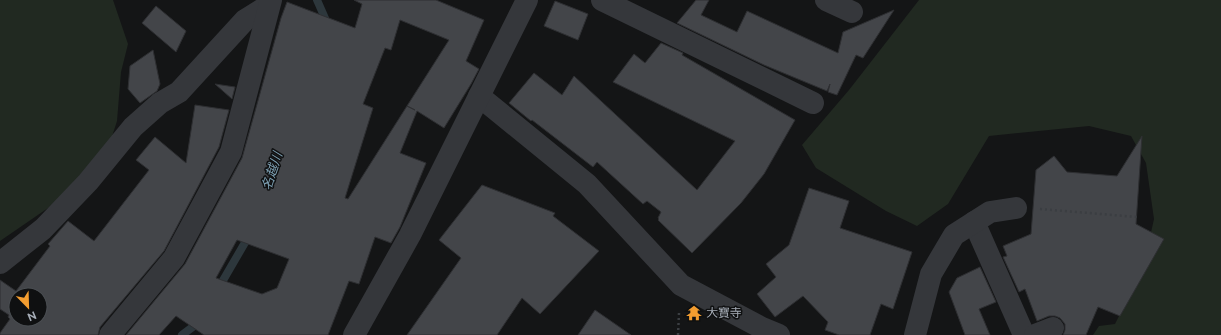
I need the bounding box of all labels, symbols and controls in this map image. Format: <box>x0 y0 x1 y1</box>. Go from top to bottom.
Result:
water label: 名越川 <box>259 148 286 192</box>
north arrow <box>8 287 48 327</box>
temple icon: 大寶寺 <box>685 304 703 322</box>
place label: 大寶寺 <box>706 306 742 320</box>
text: N <box>25 308 38 323</box>

